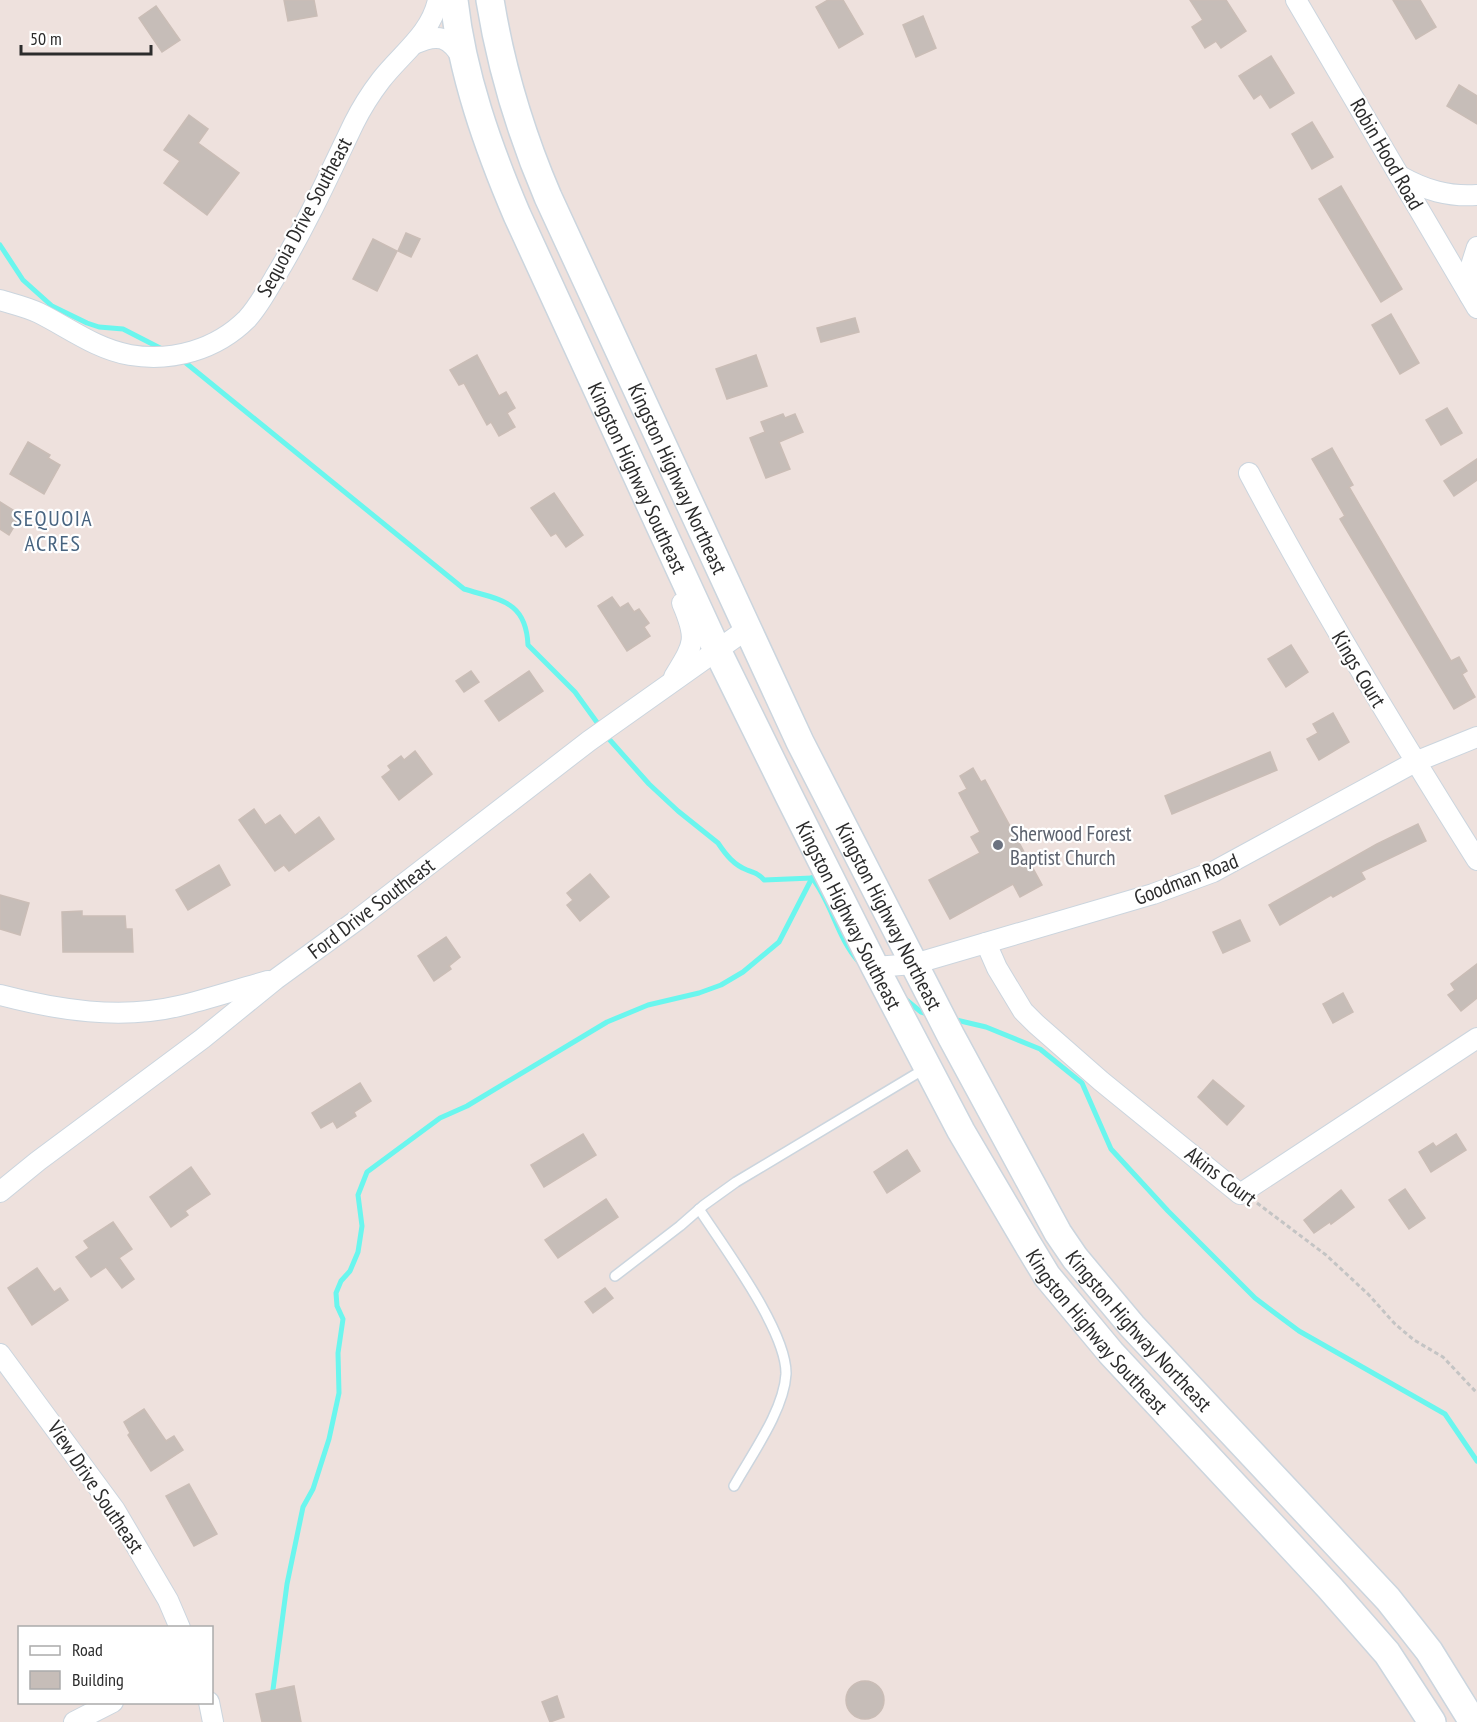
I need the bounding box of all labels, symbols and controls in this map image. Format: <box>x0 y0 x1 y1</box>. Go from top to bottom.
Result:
scale bar <box>21 18 152 56</box>
text: 50 m <box>30 27 62 50</box>
street label: Robin Hood Road <box>1344 93 1430 215</box>
street label: Sequoia Drive Southeast <box>251 132 358 301</box>
street label: Kingston Highway Southeast <box>582 378 694 578</box>
street label: Kingston Highway Northeast <box>622 379 734 578</box>
district label: SEQUOIA ACRES <box>13 504 93 557</box>
street label: Kings Court <box>1326 626 1392 712</box>
street label: Kingston Highway Southeast <box>790 817 908 1014</box>
street label: Kingston Highway Northeast <box>830 818 949 1015</box>
place label: Sherwood Forest Baptist Church <box>1010 820 1132 871</box>
marker: Sherwood Forest Baptist Church <box>991 838 1005 852</box>
street label: Goodman Road <box>1130 847 1242 911</box>
street label: Ford Drive Southeast <box>302 851 440 964</box>
street label: Akins Court <box>1180 1140 1262 1212</box>
street label: Kingston Highway Southeast <box>1020 1244 1174 1420</box>
street label: Kingston Highway Northeast <box>1060 1245 1218 1417</box>
street label: View Drive Southeast <box>41 1415 150 1559</box>
legend <box>18 1626 213 1704</box>
text: Road <box>72 1638 103 1661</box>
text: Building <box>72 1668 124 1691</box>

